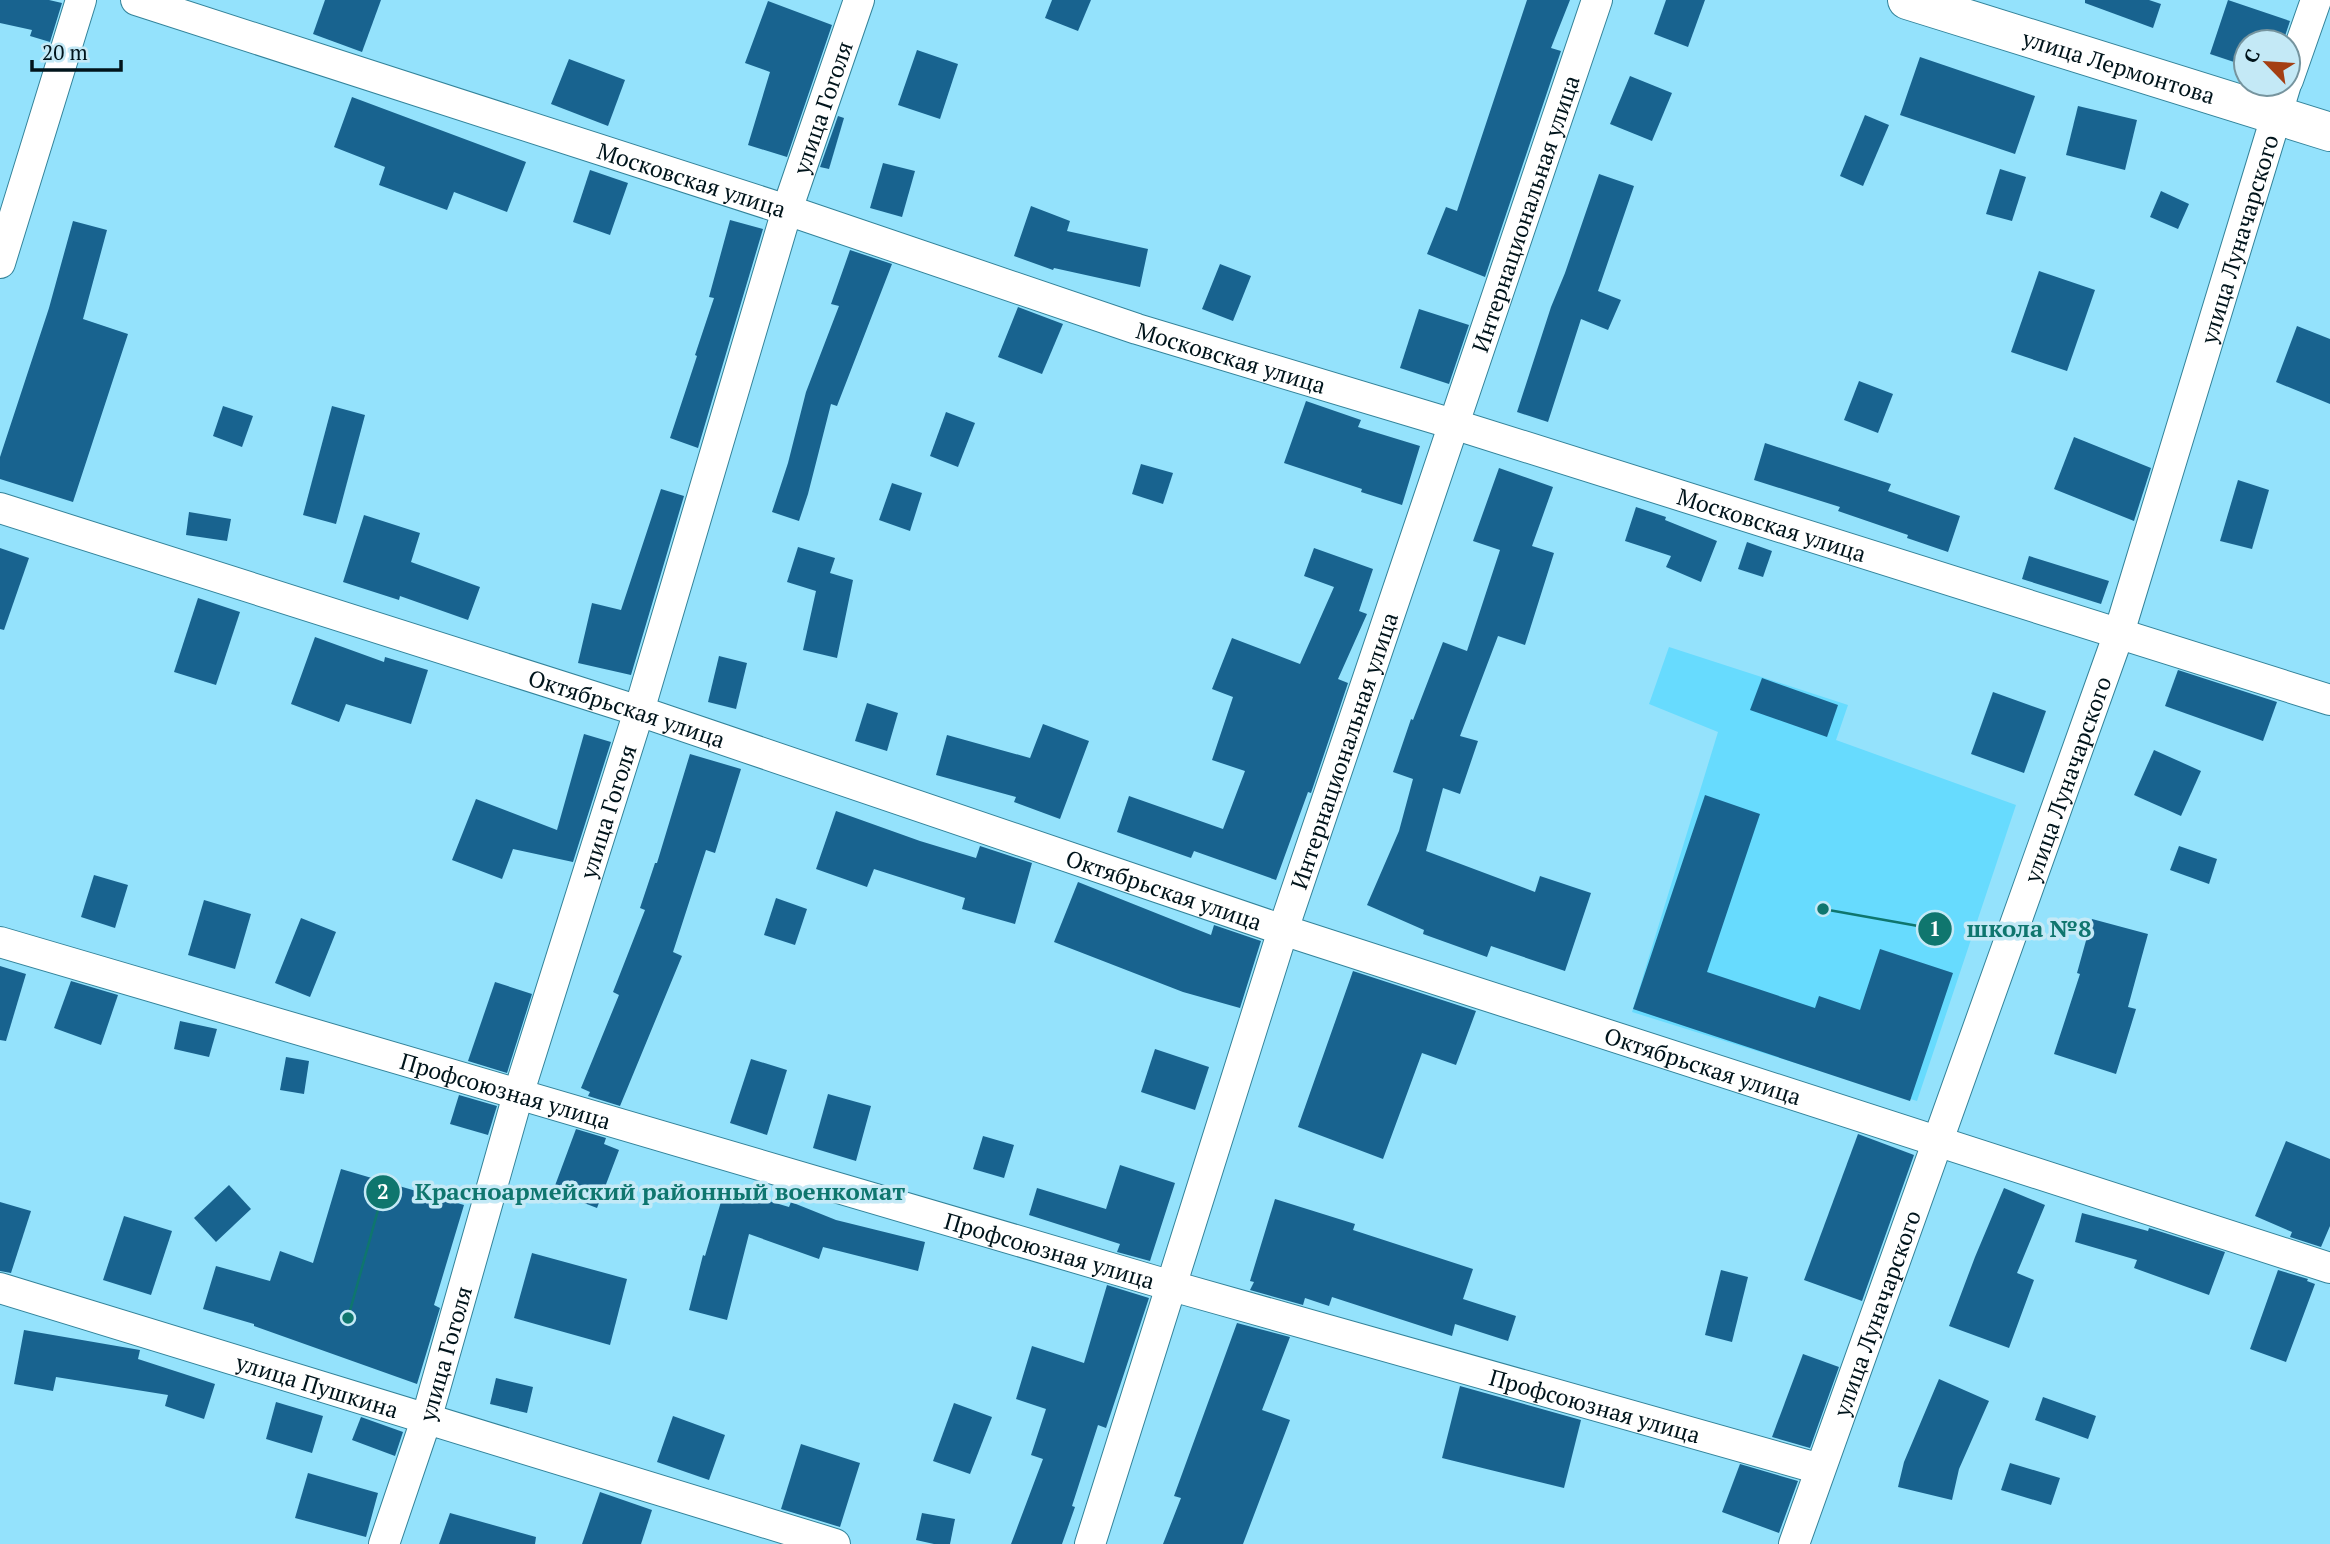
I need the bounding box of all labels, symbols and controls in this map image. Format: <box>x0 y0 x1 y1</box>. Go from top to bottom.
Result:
street label: улица Лермонтова <box>2018 21 2219 111</box>
scale bar <box>32 28 121 72</box>
north arrow <box>2232 28 2302 98</box>
street label: улица Гоголя <box>785 37 859 179</box>
text: 20 m <box>42 38 88 66</box>
text: С <box>2237 45 2265 67</box>
street label: Интернациональная улица <box>1464 70 1586 356</box>
street label: улица Луначарского <box>2192 131 2285 348</box>
street label: Московская улица <box>594 134 790 224</box>
street label: Московская улица <box>1133 314 1330 401</box>
street label: Московская улица <box>1674 480 1871 569</box>
street label: Интернациональная улица <box>1282 608 1405 893</box>
street label: Октябрьская улица <box>525 661 730 755</box>
street label: улица Луначарского <box>2015 672 2118 888</box>
street label: улица Гоголя <box>571 740 643 883</box>
street label: Октябрьская улица <box>1062 842 1267 937</box>
callout: школа №8 <box>1917 906 2105 951</box>
text: школа №8 <box>1967 912 2092 944</box>
text: 1 <box>1929 914 1941 942</box>
street label: Октябрьская улица <box>1600 1019 1806 1112</box>
street label: Профсоюзная улица <box>397 1045 615 1136</box>
callout: Красноармейский районный военкомат <box>366 1169 919 1214</box>
text: Красноармейский районный военкомат <box>415 1175 905 1207</box>
text: 2 <box>377 1177 389 1205</box>
street label: Профсоюзная улица <box>941 1205 1159 1296</box>
street label: улица Луначарского <box>1825 1206 1927 1422</box>
street label: улица Гоголя <box>411 1282 479 1426</box>
street label: улица Пушкина <box>231 1346 403 1425</box>
street label: Профсоюзная улица <box>1486 1361 1704 1450</box>

